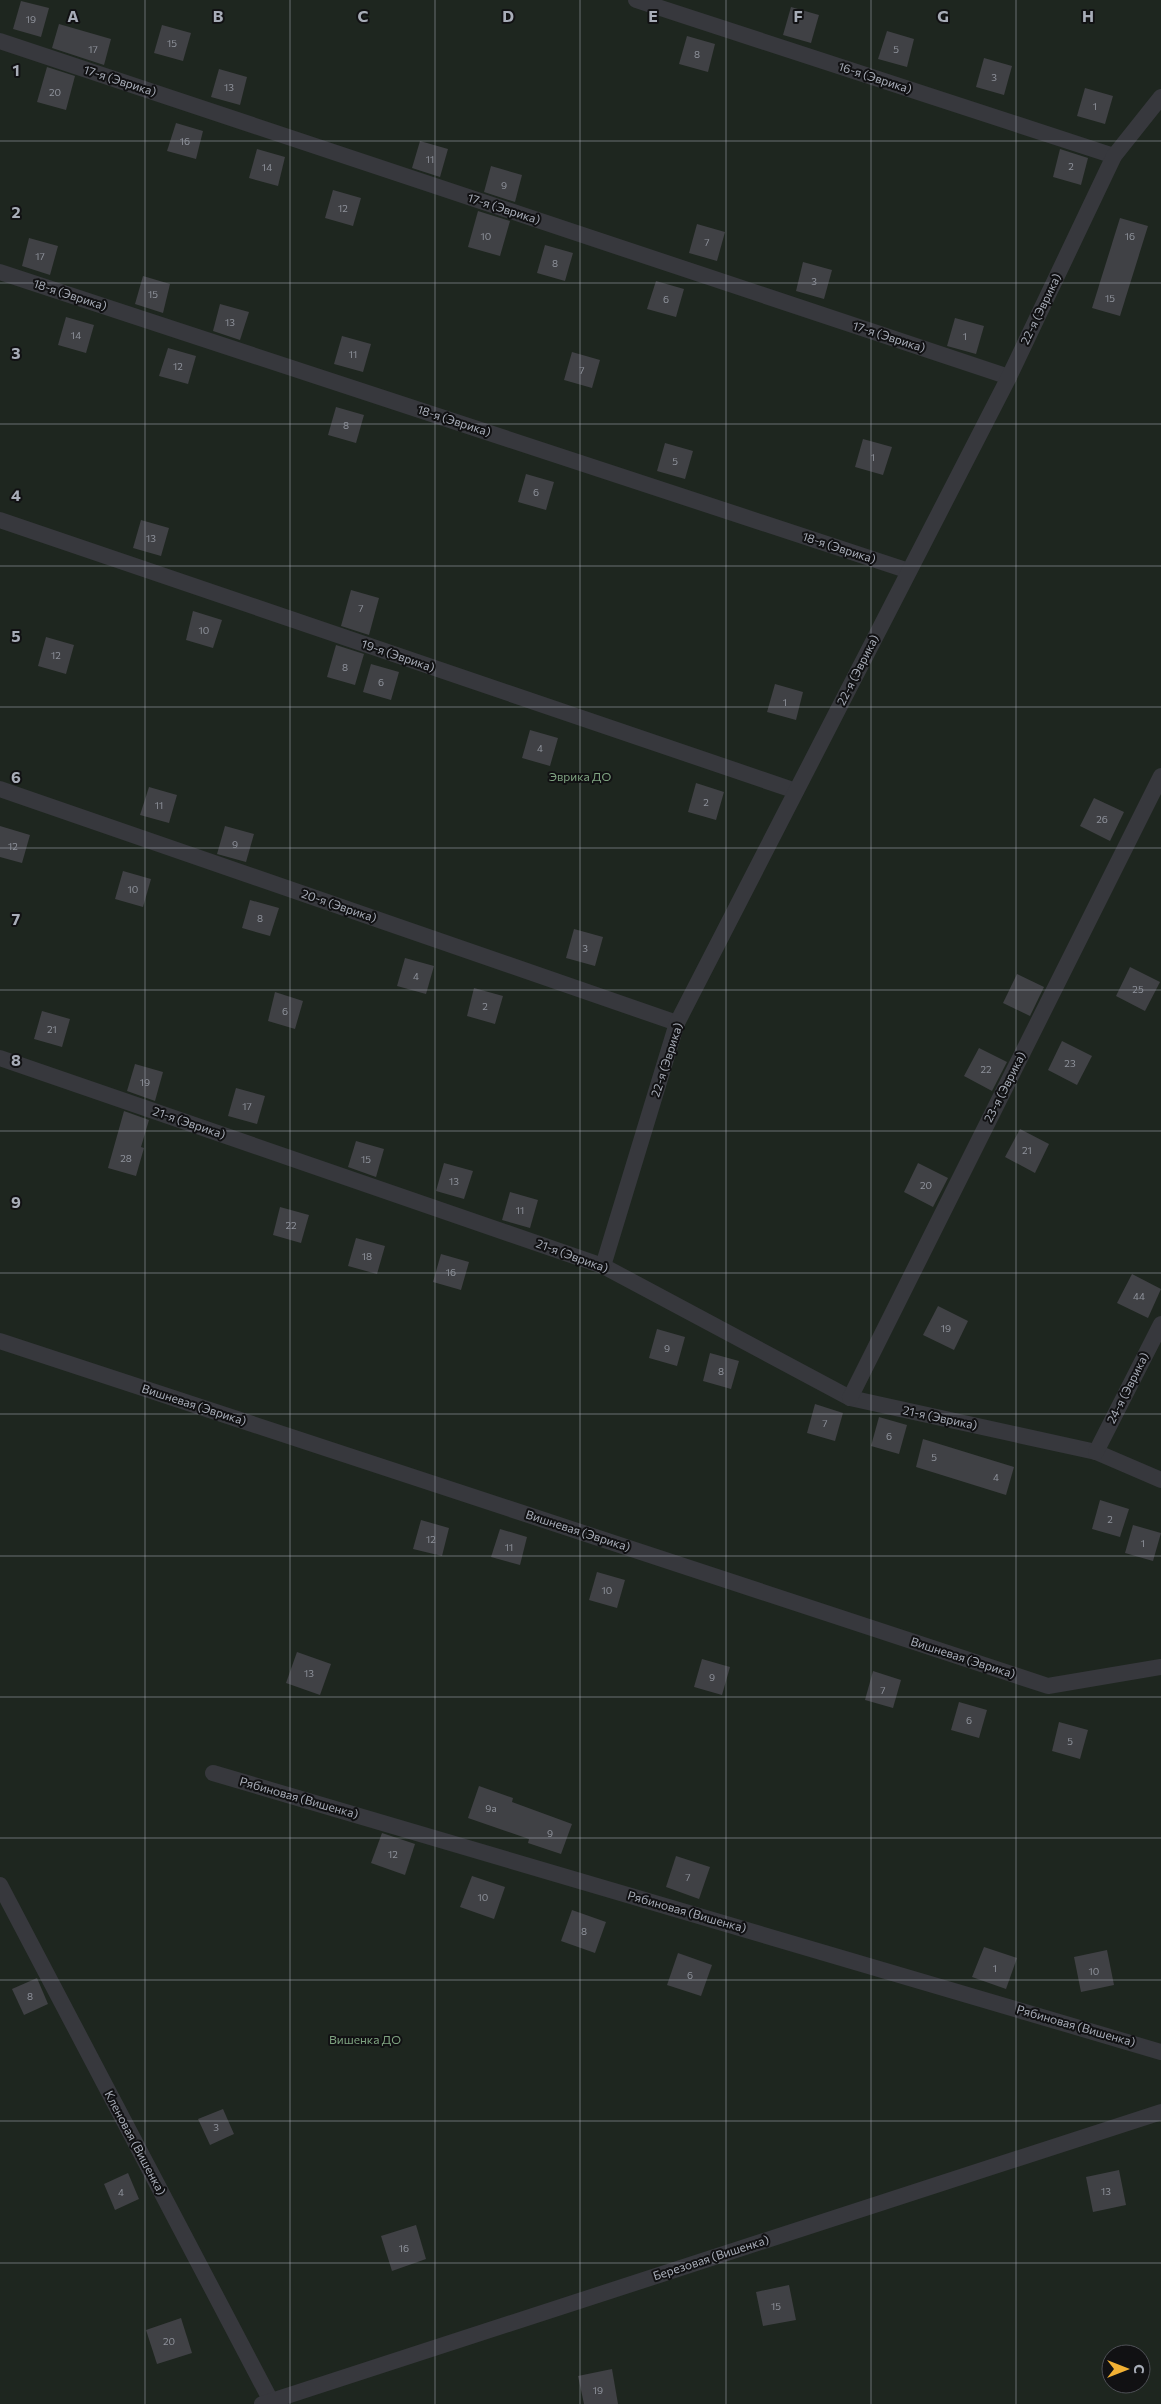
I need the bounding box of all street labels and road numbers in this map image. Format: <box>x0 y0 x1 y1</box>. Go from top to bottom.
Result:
street label: 16-я (Эврика) <box>837 59 914 96</box>
street label: 17-я (Эврика) <box>82 62 158 98</box>
street label: 17-я (Эврика) <box>466 190 542 226</box>
street label: 22-я (Эврика) <box>1017 271 1063 346</box>
street label: 18-я (Эврика) <box>32 276 109 313</box>
street label: 17-я (Эврика) <box>851 318 927 354</box>
street label: 18-я (Эврика) <box>416 402 493 439</box>
street label: 18-я (Эврика) <box>801 529 878 566</box>
street label: 22-я (Эврика) <box>833 632 881 707</box>
street label: 19-я (Эврика) <box>360 636 437 674</box>
street label: 20-я (Эврика) <box>300 886 379 924</box>
street label: 22-я (Эврика) <box>647 1021 685 1099</box>
street label: 23-я (Эврика) <box>980 1049 1028 1124</box>
street label: 21-я (Эврика) <box>151 1103 227 1141</box>
street label: 21-я (Эврика) <box>534 1236 610 1275</box>
street label: 24-я (Эврика) <box>1103 1350 1151 1425</box>
street label: Вишневая (Эврика) <box>140 1380 248 1428</box>
street label: 21-я (Эврика) <box>902 1402 979 1432</box>
street label: Вишневая (Эврика) <box>524 1506 632 1554</box>
street label: Вишневая (Эврика) <box>909 1633 1017 1681</box>
street label: Рябиновая (Вишенка) <box>238 1773 360 1821</box>
street label: Рябиновая (Вишенка) <box>626 1887 748 1935</box>
street label: Рябиновая (Вишенка) <box>1015 2001 1137 2049</box>
street label: Кленовая (Вишенка) <box>102 2088 169 2197</box>
street label: Березовая (Вишенка) <box>651 2232 770 2282</box>

